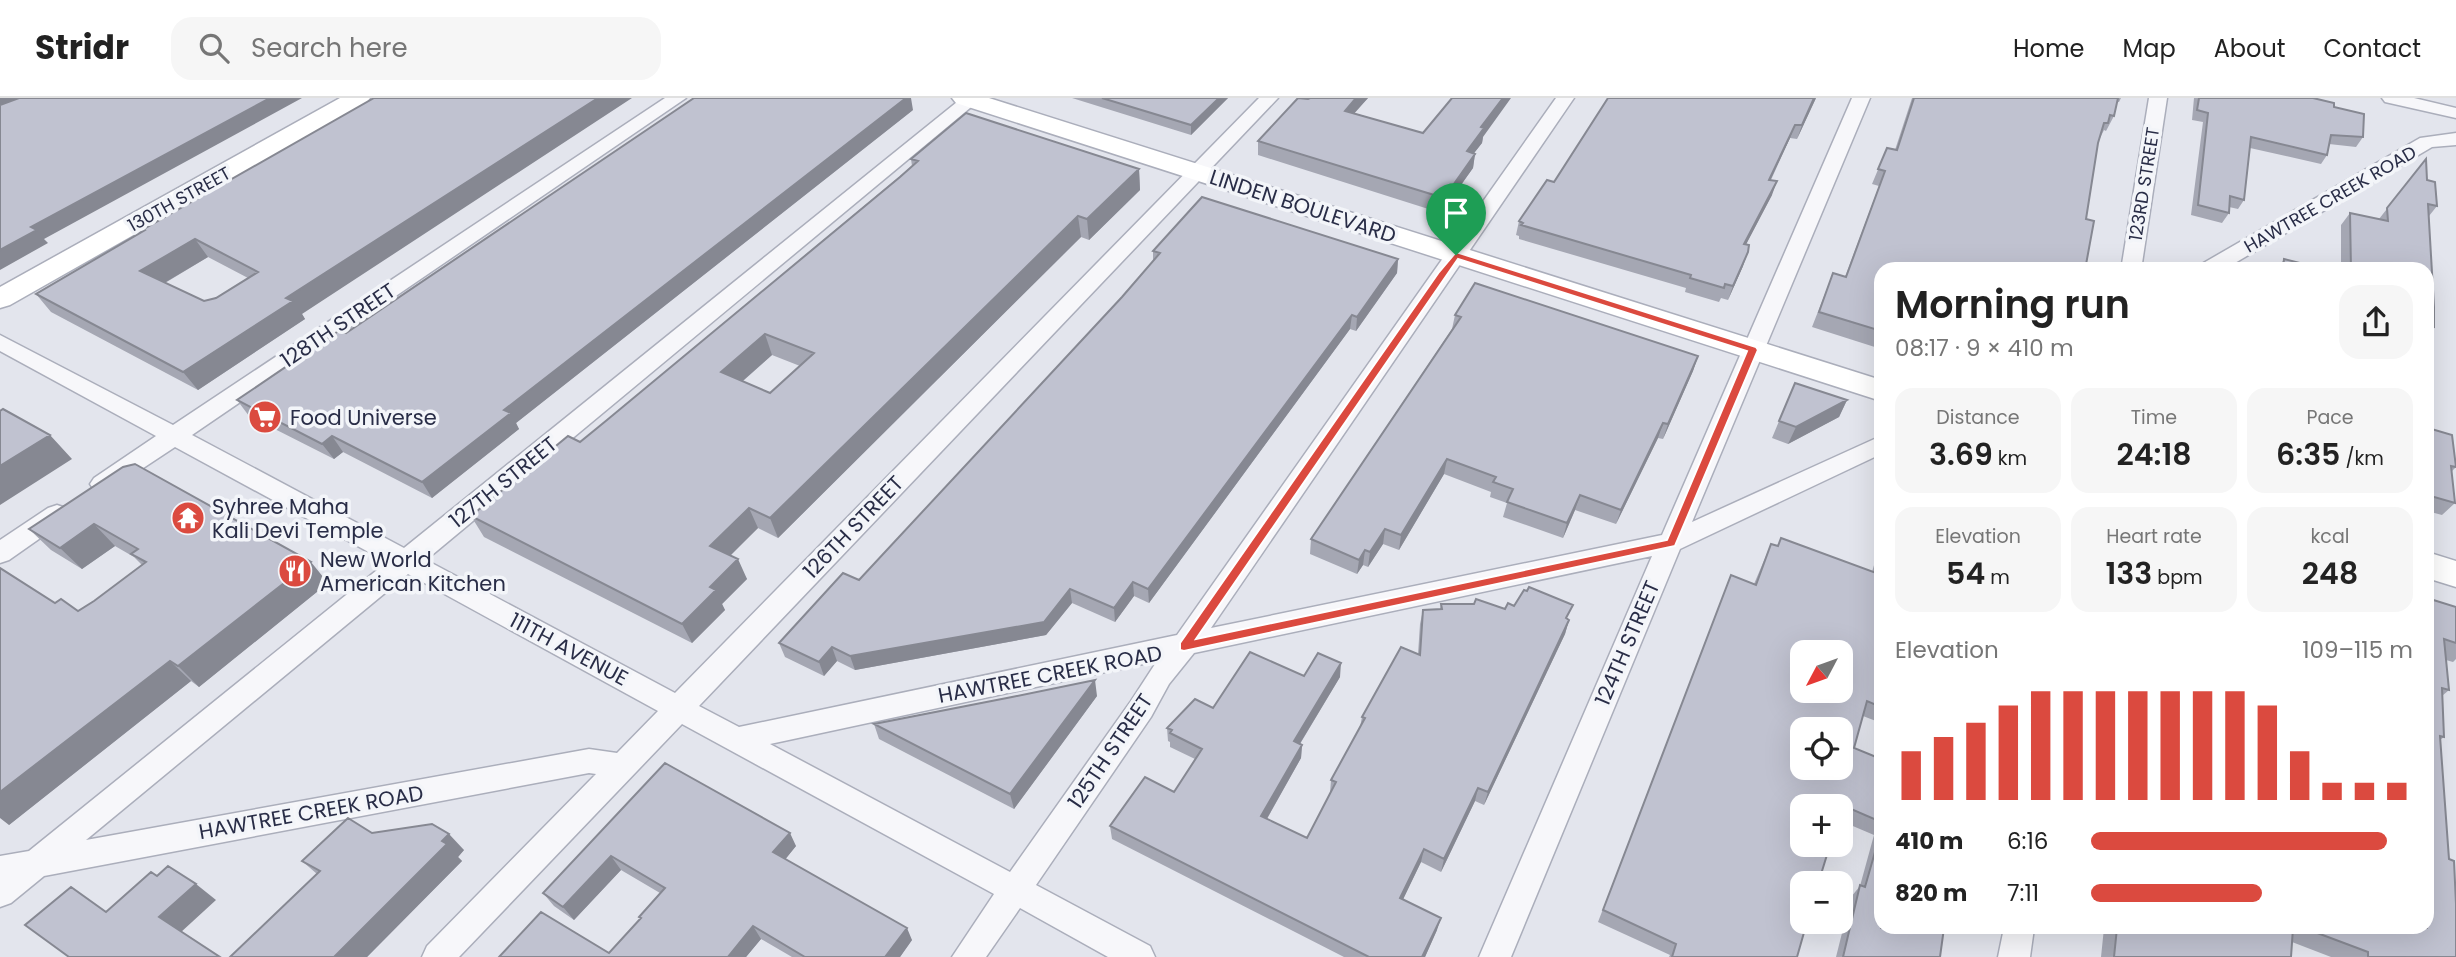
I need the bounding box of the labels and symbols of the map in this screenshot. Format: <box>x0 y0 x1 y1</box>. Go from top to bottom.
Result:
street label: 123RD STREET <box>2123 125 2165 243</box>
street label: HAWTREE CREEK ROAD <box>2239 139 2421 259</box>
street label: 130TH STREET <box>123 160 235 238</box>
street label: LINDEN BOULEVARD <box>1206 162 1400 250</box>
pin <box>1426 183 1486 255</box>
street label: 128TH STREET <box>275 276 401 374</box>
supermarket icon: Food Universe <box>246 398 284 436</box>
place label: Food Universe <box>290 403 437 432</box>
street label: 127TH STREET <box>443 429 563 535</box>
street label: 126TH STREET <box>796 469 910 585</box>
place label: Syhree Maha Kali Devi Temple <box>212 492 384 545</box>
temple icon: Syhree Maha Kali Devi Temple <box>169 499 207 537</box>
place label: New World American Kitchen <box>320 545 506 598</box>
restaurant icon: New World American Kitchen <box>276 552 314 590</box>
street label: 124TH STREET <box>1588 576 1666 710</box>
street label: 111TH AVENUE <box>505 606 633 692</box>
street label: HAWTREE CREEK ROAD <box>936 638 1164 710</box>
north arrow <box>1790 640 1853 704</box>
street label: 125TH STREET <box>1061 688 1159 814</box>
street label: HAWTREE CREEK ROAD <box>196 778 426 846</box>

